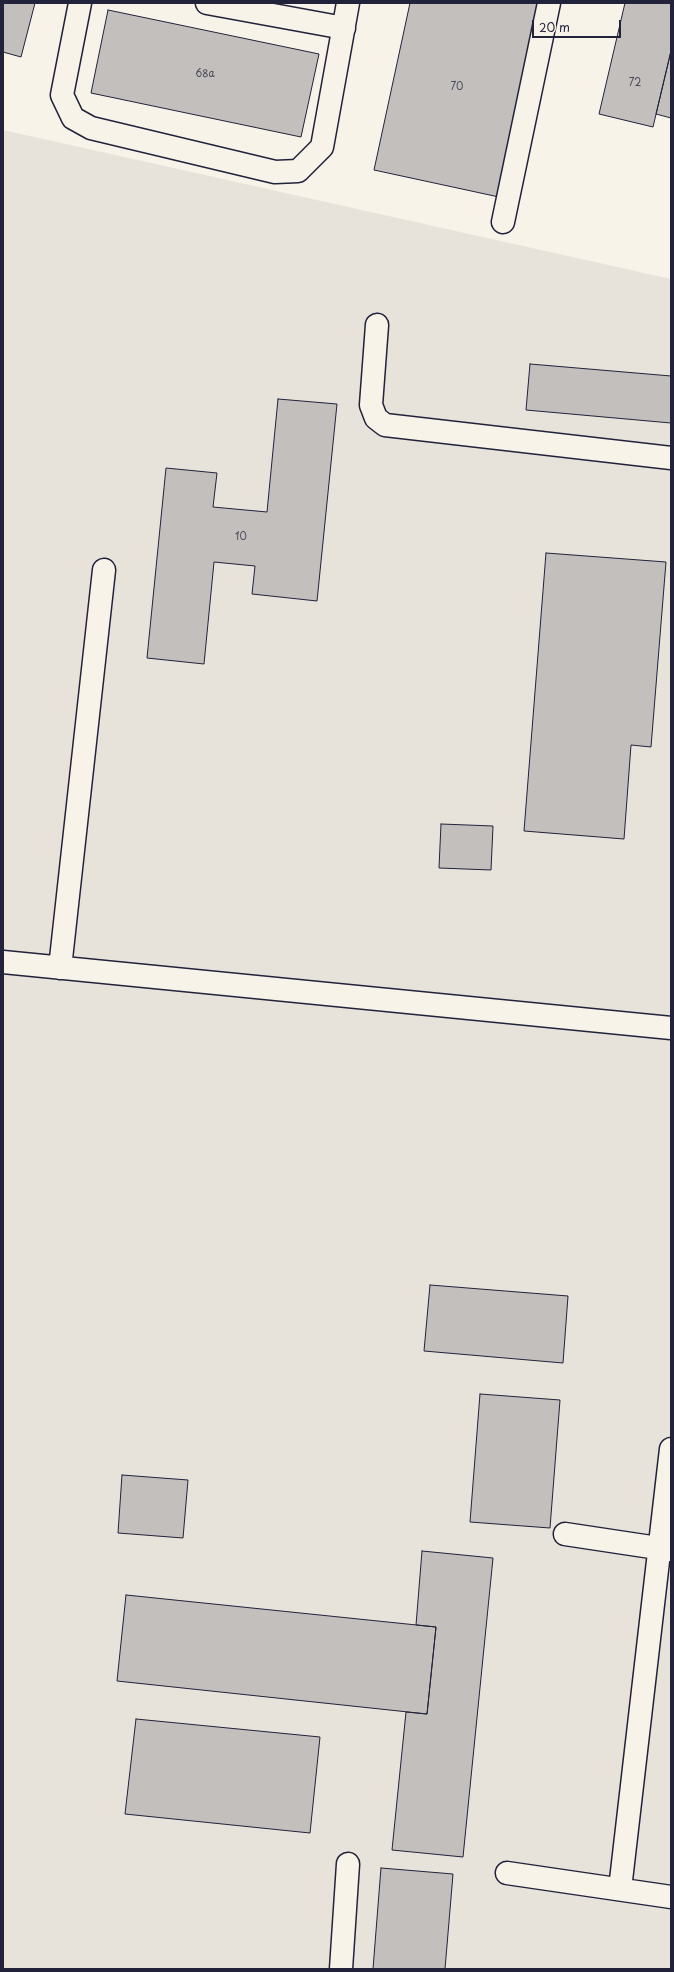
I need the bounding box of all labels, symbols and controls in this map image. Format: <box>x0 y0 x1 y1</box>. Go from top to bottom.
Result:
scale bar <box>534 12 623 38</box>
text: 20 m <box>539 18 570 36</box>
house number: 68a <box>195 68 215 80</box>
house number: 72 <box>629 77 641 89</box>
house number: 70 <box>451 81 463 93</box>
house number: 10 <box>235 531 247 543</box>

